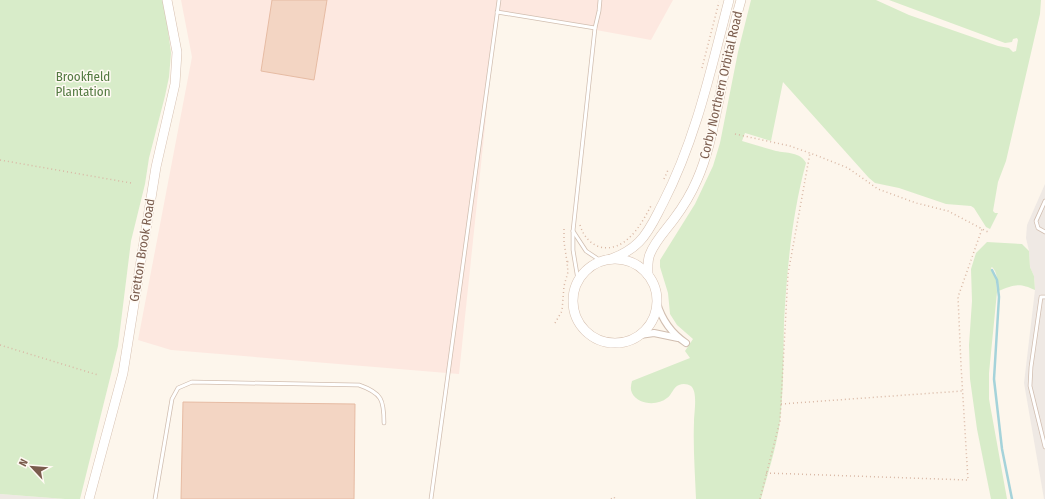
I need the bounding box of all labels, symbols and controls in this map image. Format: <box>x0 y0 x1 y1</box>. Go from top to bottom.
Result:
street label: Corby Northern Orbital Road <box>697 10 745 160</box>
park label: Brookfield Plantation <box>55 69 111 99</box>
street label: Gretton Brook Road <box>126 197 158 303</box>
north arrow <box>12 447 52 487</box>
text: N <box>16 457 31 469</box>

